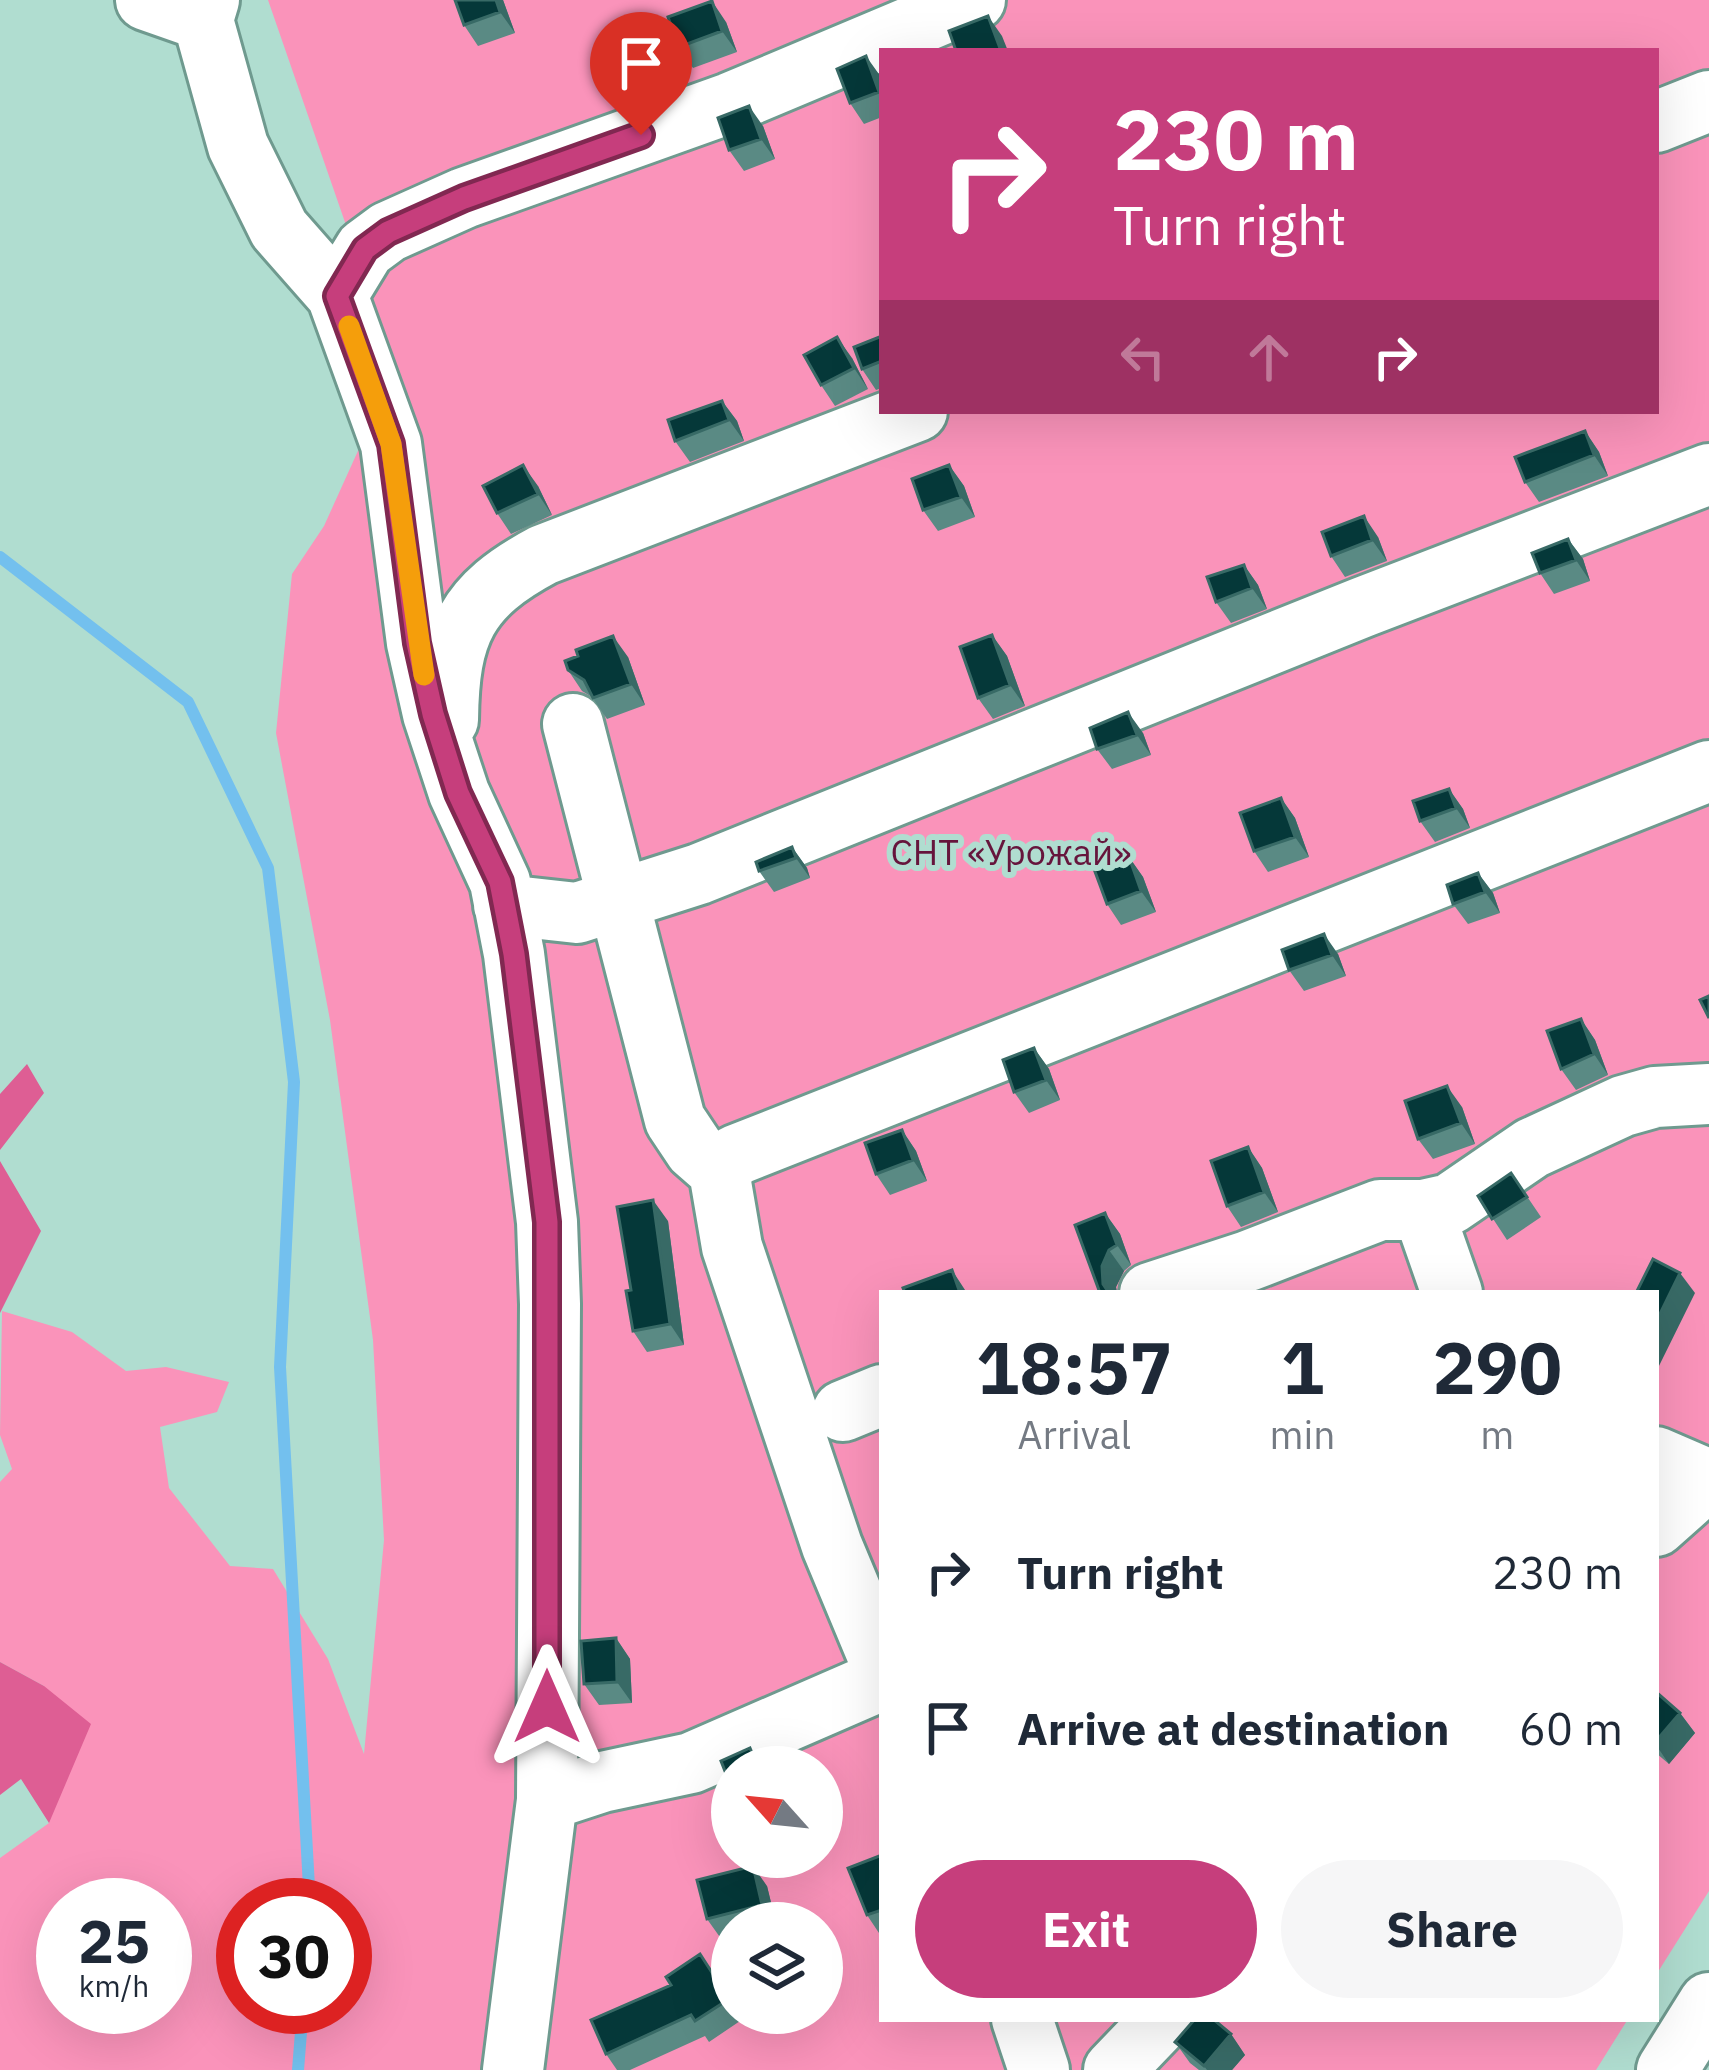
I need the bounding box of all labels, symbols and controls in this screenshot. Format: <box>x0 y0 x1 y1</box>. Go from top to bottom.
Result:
pin <box>590 12 692 135</box>
icon: arrive <box>608 30 674 96</box>
text: 230 m <box>1113 84 1359 193</box>
icon: right <box>915 96 1071 252</box>
text: Turn right <box>1113 190 1347 260</box>
icon: left <box>1110 324 1176 390</box>
icon: ahead <box>1236 324 1302 390</box>
icon: right <box>1362 324 1428 390</box>
park label: СНТ «Урожай» <box>890 828 1132 875</box>
text: 18:57 <box>976 1320 1173 1414</box>
text: 1 <box>1281 1320 1324 1414</box>
text: 290 <box>1432 1320 1562 1414</box>
text: Arrival <box>1017 1409 1131 1460</box>
text: min <box>1270 1409 1335 1460</box>
text: m <box>1480 1409 1514 1460</box>
icon: right <box>915 1539 981 1605</box>
text: Turn right <box>1017 1543 1224 1601</box>
text: 230 m <box>1492 1543 1623 1601</box>
position arrow <box>484 1644 610 1770</box>
icon: arrive <box>915 1695 981 1761</box>
text: Arrive at destination <box>1017 1699 1450 1757</box>
text: 60 m <box>1519 1699 1623 1757</box>
north arrow <box>711 1746 843 1878</box>
map controls <box>711 1746 843 2034</box>
button: Exit <box>915 1860 1257 1998</box>
button: Share <box>1281 1860 1623 1998</box>
speed limit sign: 30 <box>216 1878 372 2034</box>
text: 25 <box>78 1901 150 1980</box>
button: layers <box>711 1902 843 2034</box>
text: km/h <box>79 1966 149 2005</box>

